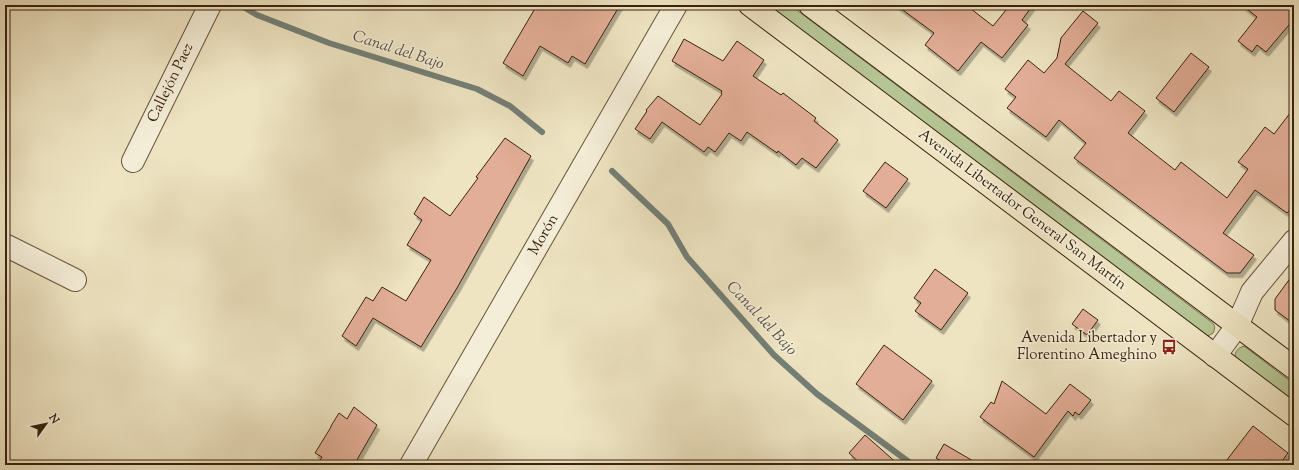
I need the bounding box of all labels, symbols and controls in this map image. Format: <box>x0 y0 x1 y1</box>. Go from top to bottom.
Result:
water label: Canal del Bajo <box>349 25 447 77</box>
street label: Callejón Paez <box>143 39 199 126</box>
street label: Avenida Libertador General San Martín <box>914 125 1131 295</box>
street label: Morón <box>524 210 564 260</box>
water label: Canal del Bajo <box>720 276 802 362</box>
place label: Avenida Libertador y Florentino Ameghino <box>1017 328 1158 366</box>
bus stop icon: Avenida Libertador y Florentino Ameghino <box>1160 338 1178 356</box>
north arrow <box>26 404 66 444</box>
text: N <box>44 410 63 427</box>

